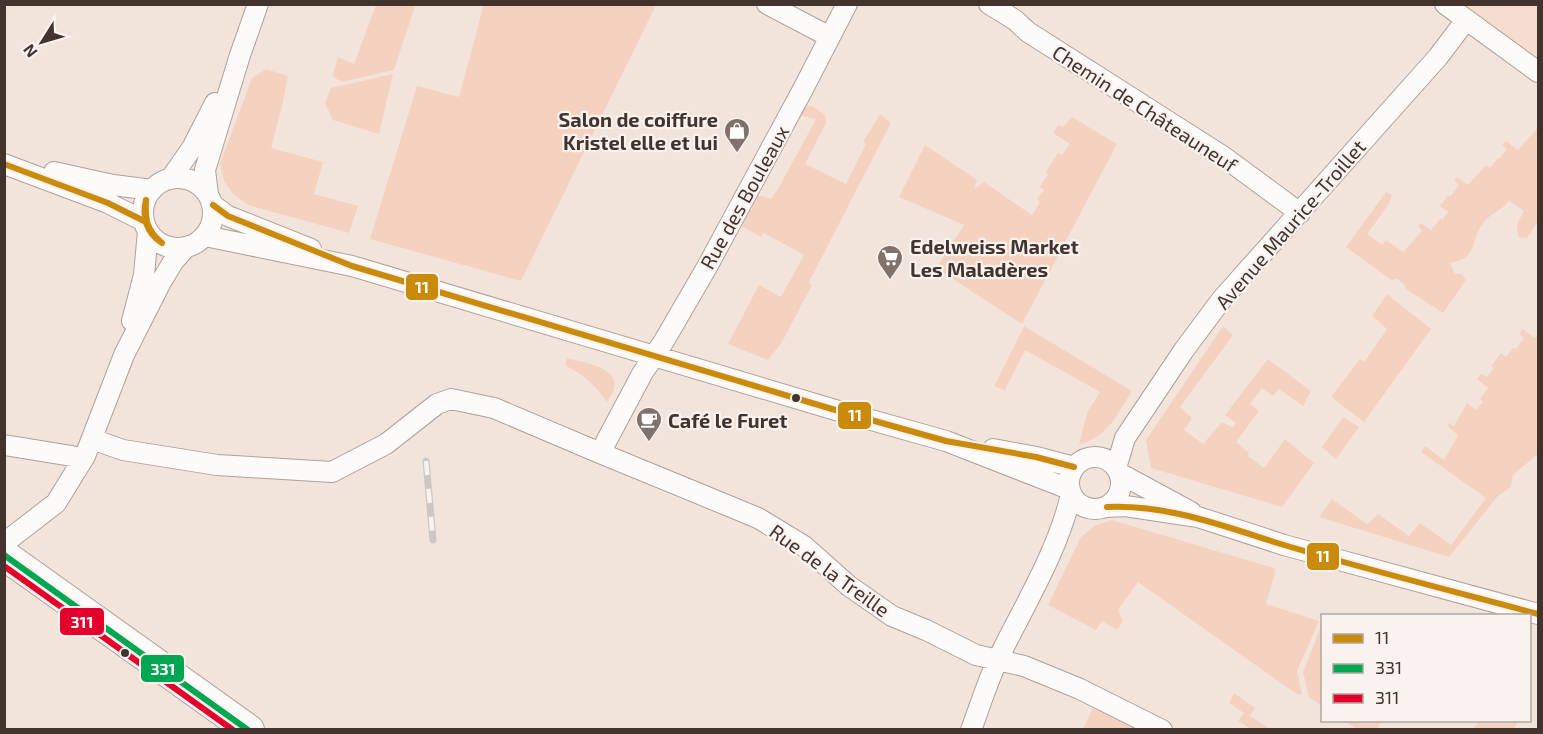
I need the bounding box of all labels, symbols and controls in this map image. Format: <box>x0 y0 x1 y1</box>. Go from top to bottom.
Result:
north arrow <box>12 12 72 72</box>
street label: Chemin de Châteauneuf <box>1048 39 1242 177</box>
text: N <box>19 41 41 62</box>
place label: Salon de coiffure Kristel elle et lui <box>559 107 718 154</box>
shop icon: Salon de coiffure Kristel elle et lui <box>722 116 752 154</box>
street label: Rue des Bouleaux <box>695 121 794 273</box>
street label: Avenue Maurice-Troillet <box>1210 134 1370 314</box>
place label: Edelweiss Market Les Maladères <box>910 234 1079 281</box>
supermarket icon: Edelweiss Market Les Maladères <box>875 243 905 281</box>
line badge: 11 <box>405 273 439 301</box>
text: 11 <box>415 277 429 296</box>
unlabelled marker <box>790 392 802 404</box>
line badge: 11 <box>837 401 872 430</box>
cafe icon: Café le Furet <box>634 405 664 443</box>
text: 11 <box>848 405 862 424</box>
place label: Café le Furet <box>668 408 787 432</box>
street label: Rue de la Treille <box>765 518 895 622</box>
line badge: 11 <box>1306 542 1340 571</box>
text: 11 <box>1316 546 1330 565</box>
line badge: 311 <box>59 607 105 636</box>
text: 311 <box>71 612 93 631</box>
legend <box>1321 614 1531 722</box>
text: 11 <box>1375 626 1389 648</box>
unlabelled marker <box>119 647 131 659</box>
line badge: 331 <box>140 654 185 683</box>
text: 331 <box>1375 656 1402 678</box>
text: 331 <box>150 659 176 678</box>
text: 311 <box>1375 686 1399 708</box>

